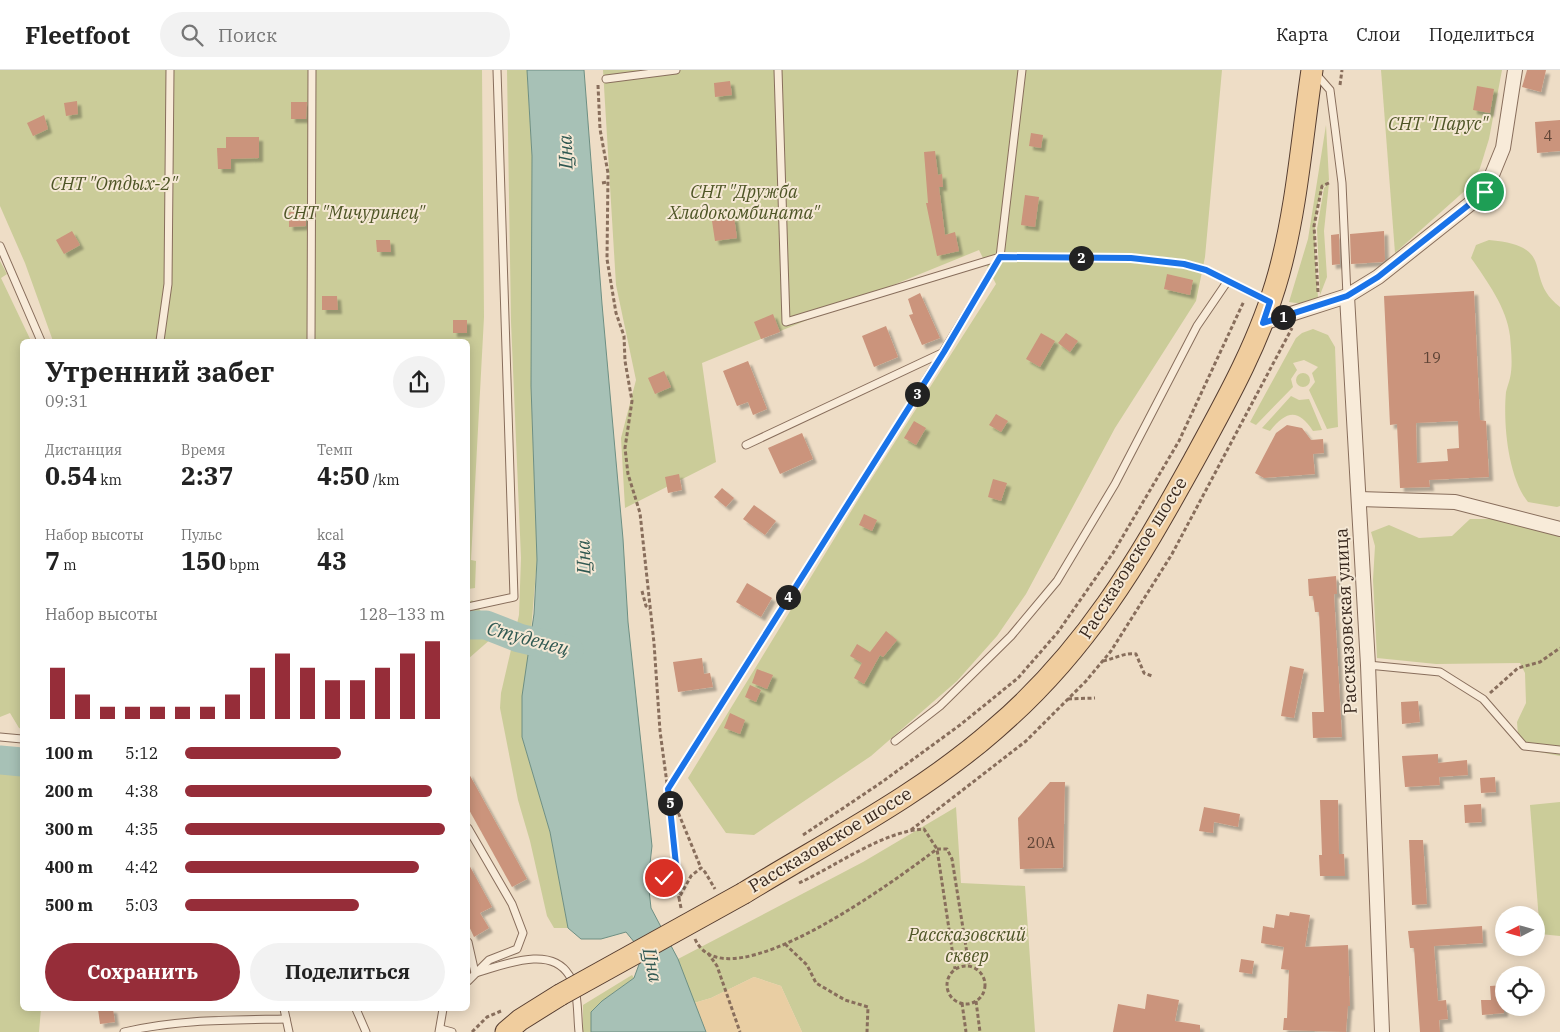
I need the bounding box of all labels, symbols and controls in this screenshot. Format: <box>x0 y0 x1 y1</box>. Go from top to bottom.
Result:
search box <box>160 12 510 57</box>
text: Fleetfoot <box>25 19 130 51</box>
icon: search <box>178 21 206 49</box>
text: Поиск <box>218 23 277 47</box>
text: Карта <box>1276 23 1328 46</box>
text: Слои <box>1356 23 1401 46</box>
text: Поделиться <box>1429 23 1535 46</box>
park label: СНТ "Парус" <box>1388 112 1489 135</box>
house number: 4 <box>1543 126 1553 145</box>
water label: Цна <box>552 134 578 171</box>
pin <box>1464 171 1506 213</box>
park label: СНТ "Отдых-2" <box>51 172 178 195</box>
icon: arrive <box>1471 178 1499 206</box>
park label: СНТ "Дружба Хладокомбината" <box>667 180 820 224</box>
park label: СНТ "Мичуринец" <box>283 201 426 224</box>
pin: 2 <box>1068 246 1094 270</box>
text: 2 <box>1077 249 1086 267</box>
pin: 1 <box>1270 304 1296 330</box>
text: 1 <box>1279 308 1288 326</box>
house number: 19 <box>1423 348 1441 367</box>
text: Утренний забег <box>45 353 274 390</box>
button: share <box>393 356 445 408</box>
pin: 3 <box>904 382 930 406</box>
text: 3 <box>913 385 922 403</box>
text: 09:31 <box>45 391 88 411</box>
text: Дистанция <box>45 441 122 459</box>
text: Время <box>181 441 225 459</box>
text: Темп <box>317 441 353 459</box>
text: 0.54 <box>45 459 97 492</box>
text: 2:37 <box>181 459 234 492</box>
text: 4:50 <box>317 459 370 492</box>
text: km <box>97 471 122 489</box>
text: /km <box>370 471 399 489</box>
street label: Рассказовское шоссе <box>1073 473 1192 643</box>
text: Набор высоты <box>45 526 144 544</box>
text: Пульс <box>181 526 222 544</box>
text: kcal <box>317 526 344 544</box>
street label: Рассказовская улица <box>1329 527 1362 715</box>
water label: Цна <box>570 539 596 576</box>
text: 7 <box>45 544 60 577</box>
text: 150 <box>181 544 226 577</box>
text: 43 <box>317 544 347 577</box>
text: m <box>60 556 77 574</box>
text: bpm <box>226 556 260 574</box>
pin: 4 <box>776 584 800 610</box>
text: 4 <box>784 588 793 606</box>
text: Набор высоты <box>45 604 158 624</box>
text: 128–133 m <box>359 604 445 624</box>
water label: Студенец <box>484 616 572 660</box>
text: 100 m <box>45 743 93 763</box>
text: 5:12 <box>125 743 158 763</box>
text: 200 m <box>45 781 93 801</box>
text: 4:38 <box>125 781 158 801</box>
street label: Рассказовское шоссе <box>744 782 916 897</box>
pin: 5 <box>658 790 682 816</box>
text: 5 <box>666 794 675 812</box>
text: 300 m <box>45 819 93 839</box>
text: 4:35 <box>125 819 158 839</box>
house number: 20А <box>1027 833 1056 852</box>
text: 400 m <box>45 857 93 877</box>
text: 4:42 <box>125 857 158 877</box>
pin <box>643 857 685 899</box>
icon: check <box>650 864 678 892</box>
text: 500 m <box>45 895 93 915</box>
text: 5:03 <box>125 895 158 915</box>
north arrow <box>1495 906 1545 956</box>
map controls <box>1495 906 1545 1016</box>
park label: Рассказовский сквер <box>907 923 1027 967</box>
button: Сохранить <box>45 943 240 1001</box>
button: Поделиться <box>250 943 445 1001</box>
water label: Цна <box>637 945 668 985</box>
button: locate <box>1495 966 1545 1016</box>

